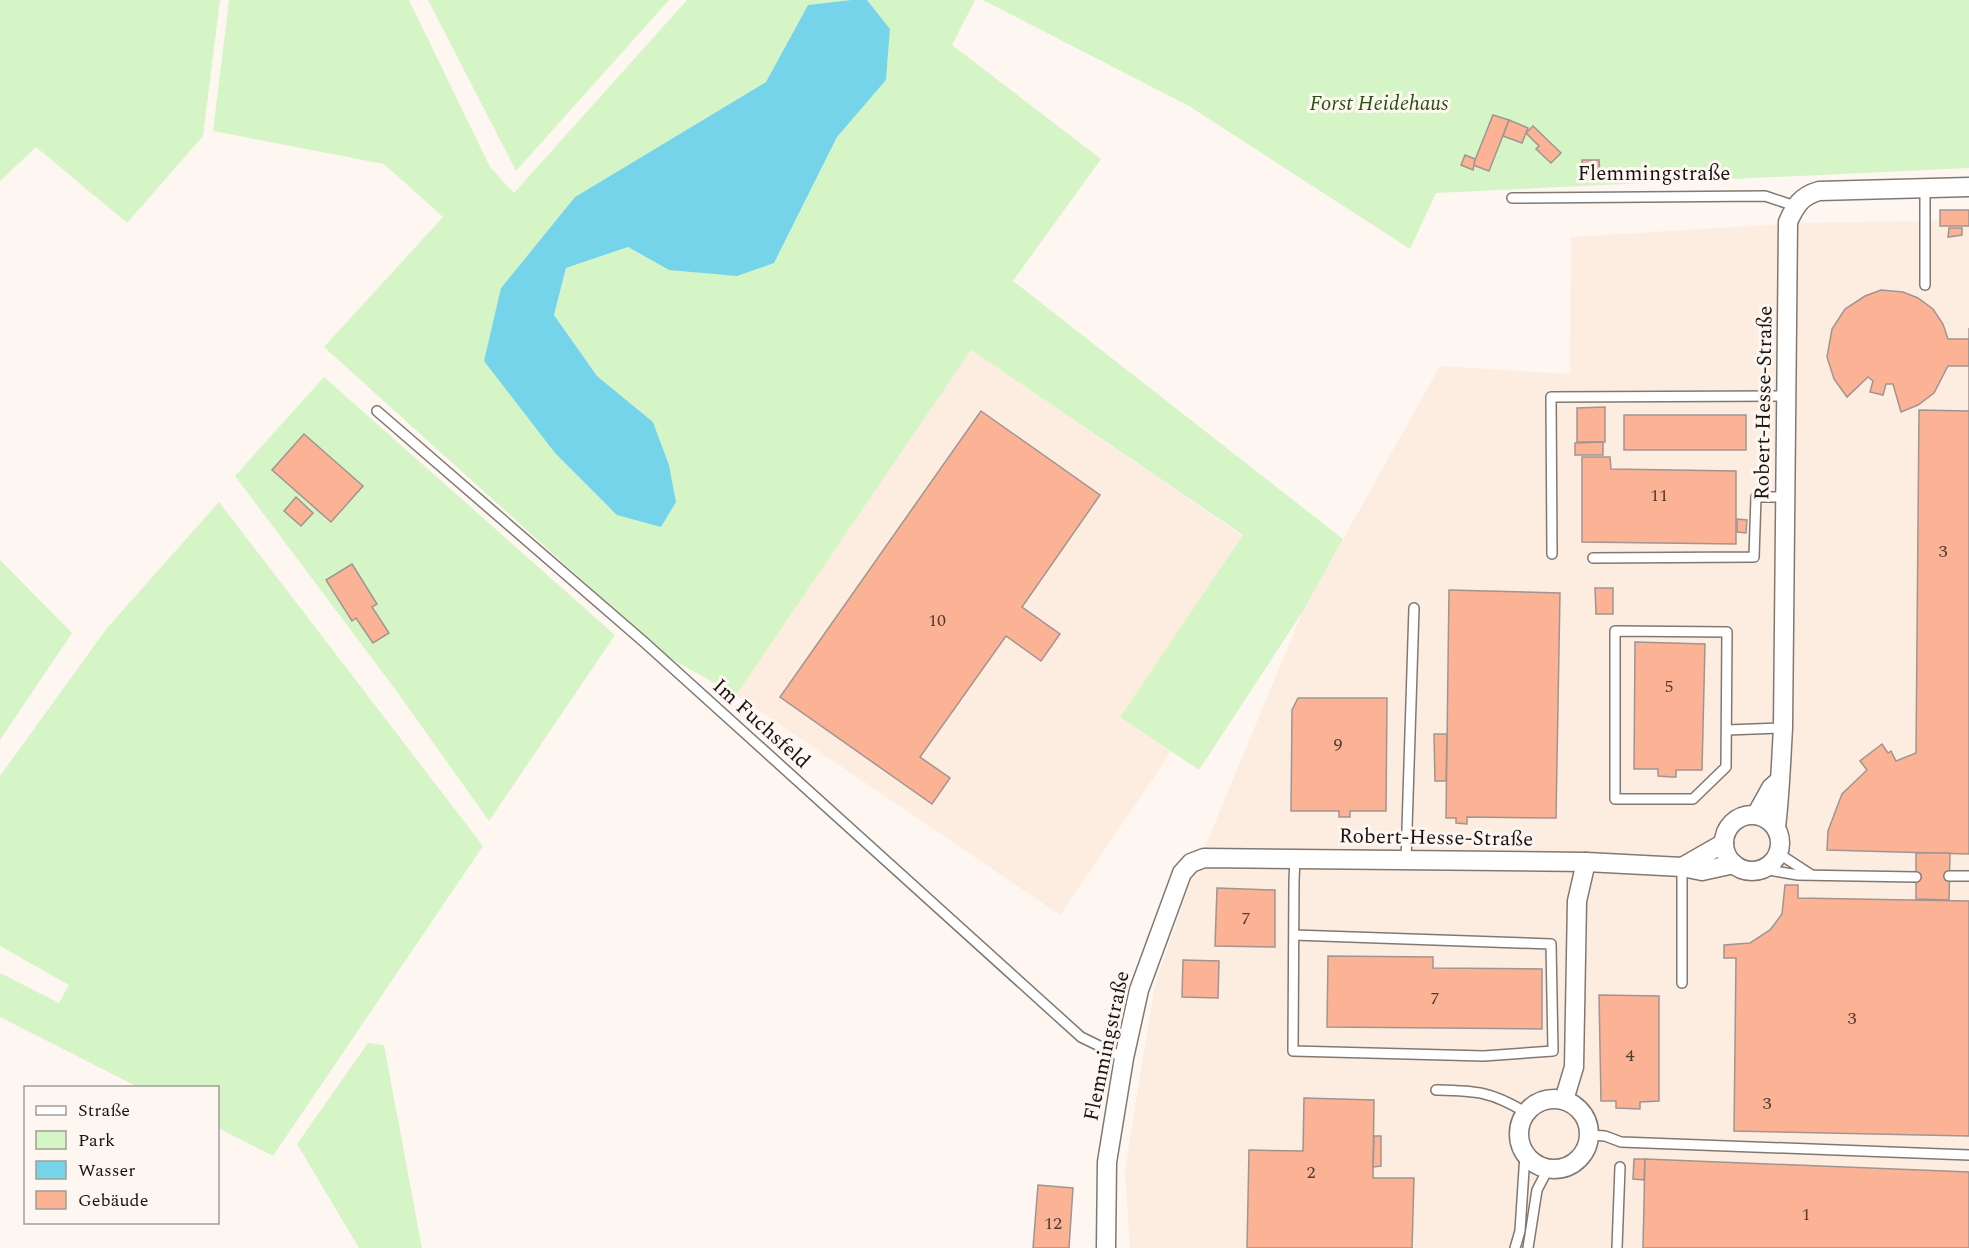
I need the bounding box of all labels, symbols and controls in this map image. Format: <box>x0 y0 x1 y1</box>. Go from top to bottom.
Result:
park label: Forst Heidehaus <box>1310 88 1449 120</box>
street label: Flemmingstraße <box>1578 158 1730 190</box>
street label: Robert-Hesse-Straße <box>1746 306 1782 500</box>
house number: 11 <box>1650 482 1668 509</box>
house number: 3 <box>1939 538 1948 565</box>
house number: 10 <box>928 607 946 634</box>
street label: Im Fuchsfeld <box>705 671 817 777</box>
house number: 5 <box>1665 673 1674 700</box>
house number: 9 <box>1334 731 1343 758</box>
street label: Robert-Hesse-Straße <box>1339 820 1533 856</box>
house number: 7 <box>1242 905 1251 932</box>
street label: Flemmingstraße <box>1075 968 1139 1124</box>
house number: 7 <box>1431 985 1440 1012</box>
house number: 3 <box>1848 1005 1857 1032</box>
house number: 4 <box>1626 1042 1635 1069</box>
legend <box>24 1086 219 1224</box>
house number: 3 <box>1763 1090 1772 1117</box>
text: Straße <box>78 1097 130 1124</box>
text: Park <box>78 1127 115 1154</box>
text: Wasser <box>78 1157 135 1184</box>
house number: 2 <box>1307 1159 1316 1186</box>
text: Gebäude <box>78 1187 148 1214</box>
house number: 1 <box>1802 1201 1811 1228</box>
house number: 12 <box>1044 1210 1062 1237</box>

